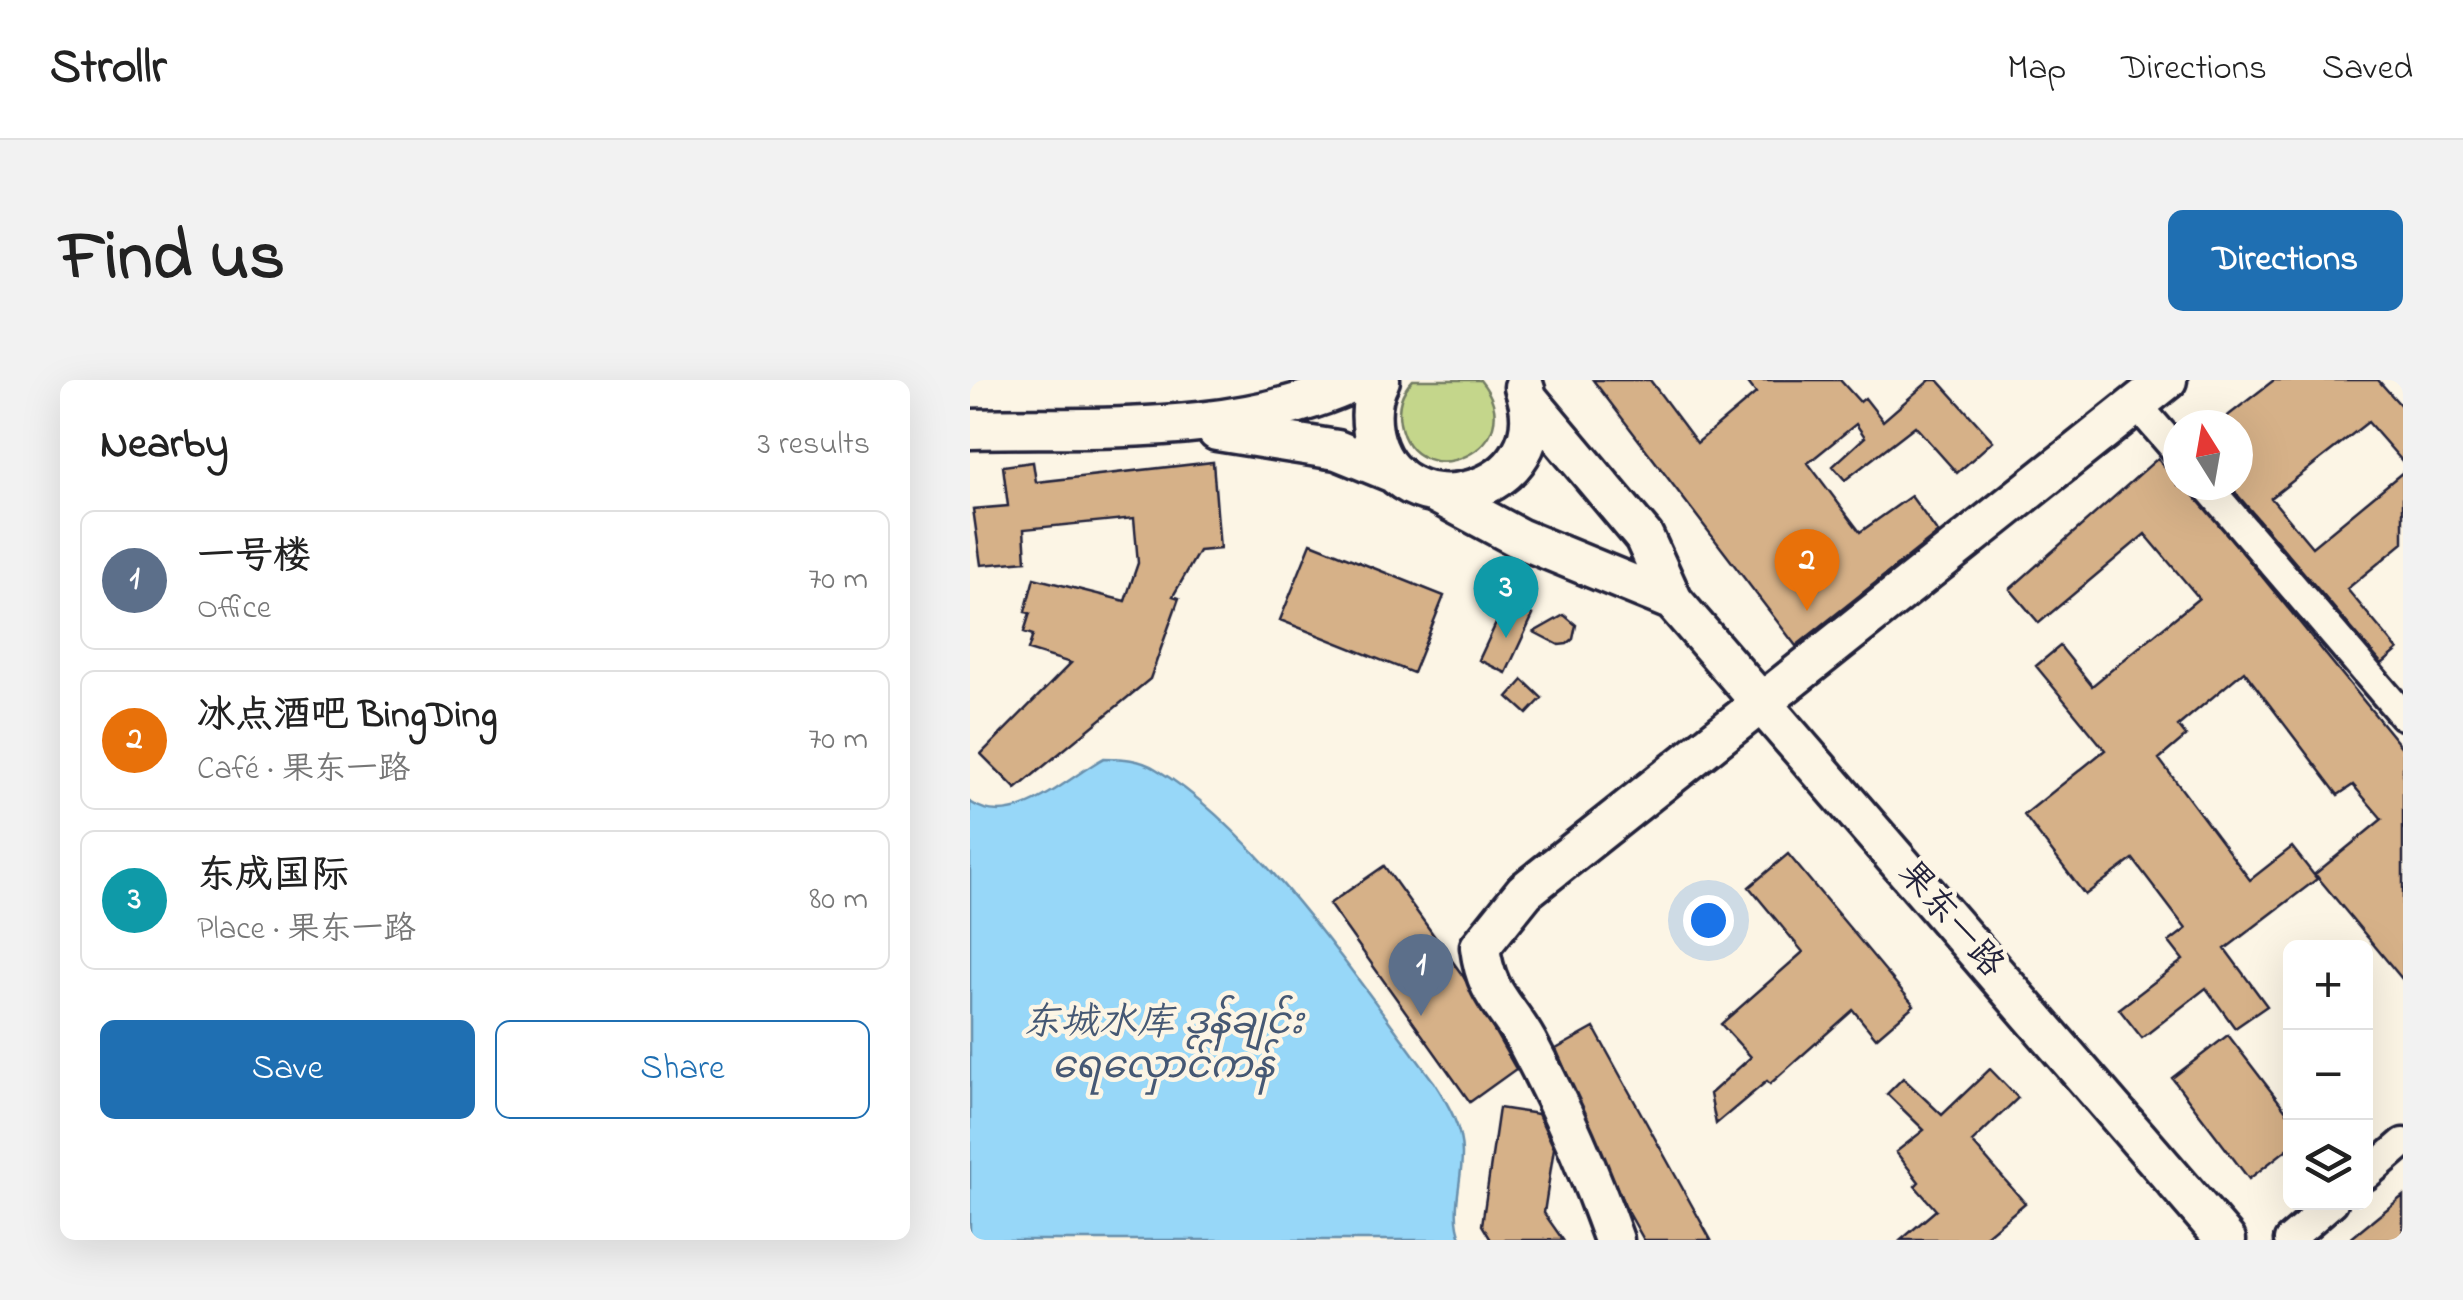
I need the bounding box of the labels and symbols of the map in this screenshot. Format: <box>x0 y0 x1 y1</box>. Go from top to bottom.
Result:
north arrow <box>2163 410 2253 500</box>
pin: 2 <box>1774 528 1840 611</box>
pin: 3 <box>1474 556 1538 638</box>
street label: 果东一路 <box>1885 850 2015 990</box>
your location <box>1683 895 1734 946</box>
pin: 1 <box>1388 934 1454 1016</box>
water label: 东城水库 ဒွန်ချင်း ရေလှောင်ကန် <box>1023 994 1306 1096</box>

